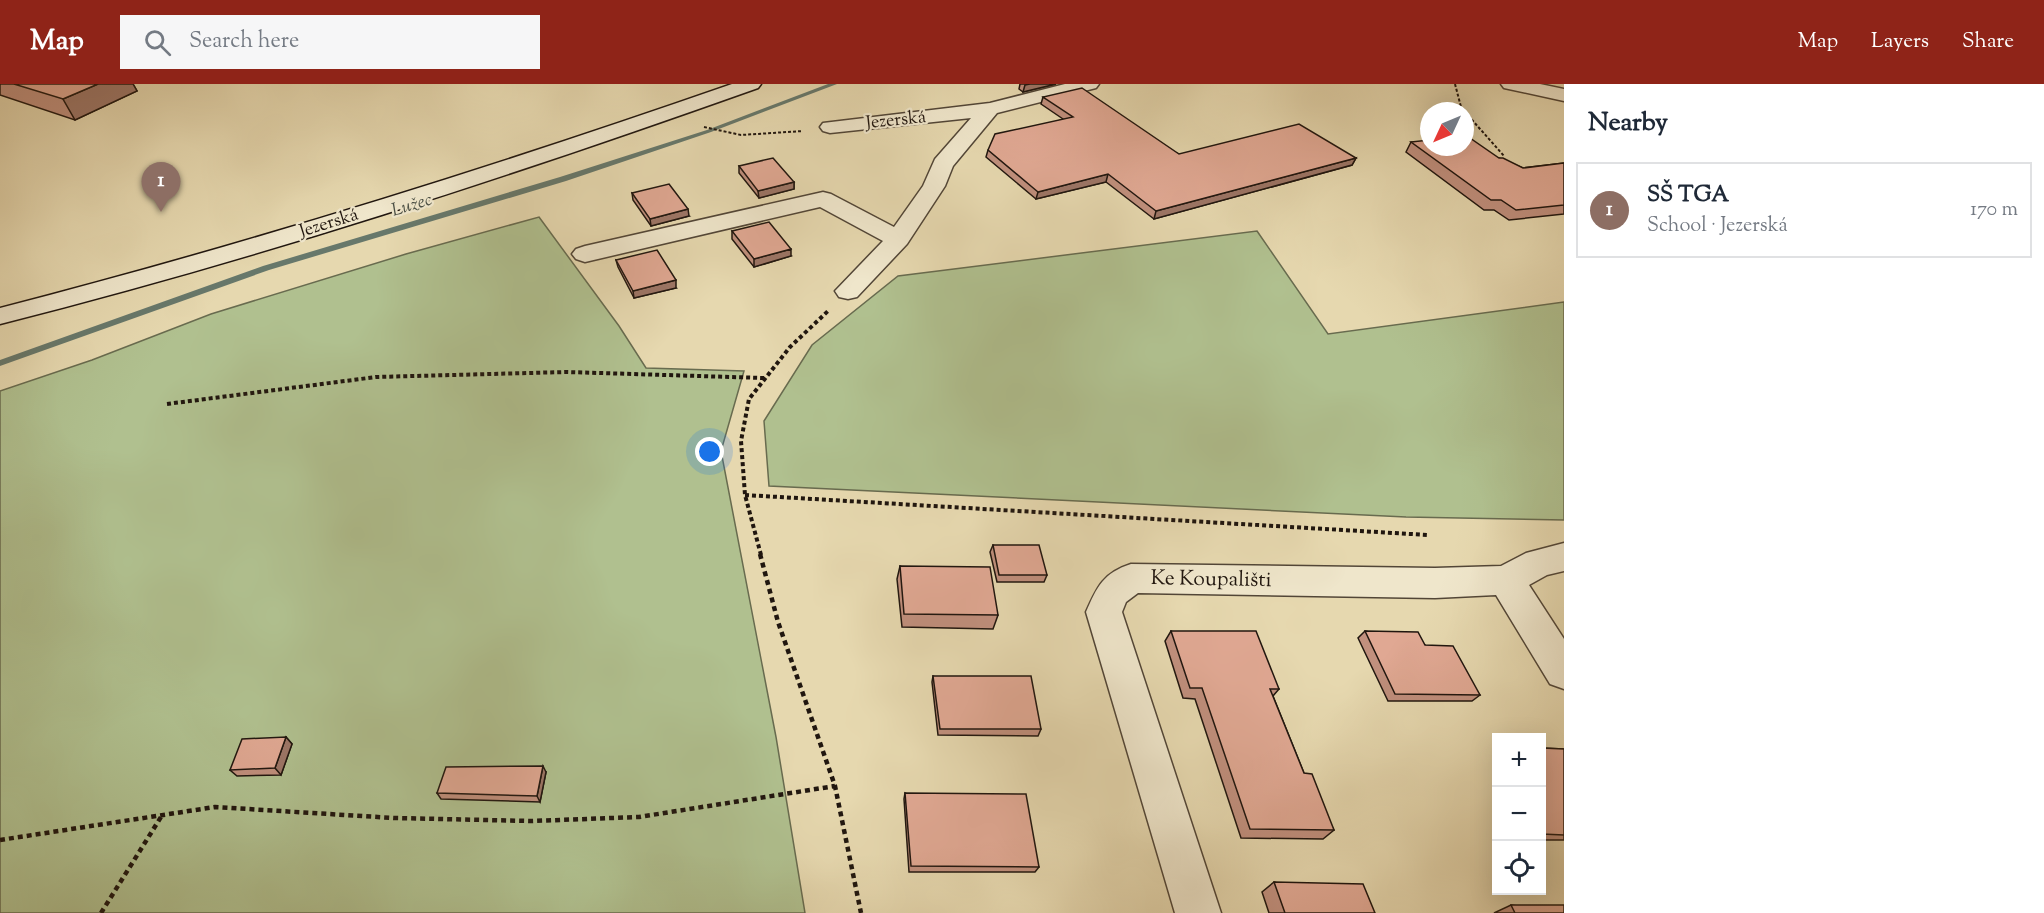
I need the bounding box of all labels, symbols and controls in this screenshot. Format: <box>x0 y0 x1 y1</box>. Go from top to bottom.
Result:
search box <box>120 15 540 69</box>
text: Map <box>30 22 84 62</box>
icon: search <box>141 26 174 59</box>
text: Search here <box>189 26 299 58</box>
text: Map <box>1798 27 1838 57</box>
text: Layers <box>1871 27 1929 57</box>
text: Share <box>1962 27 2014 57</box>
north arrow <box>1420 102 1474 156</box>
street label: Jezerská <box>863 105 928 137</box>
text: Nearby <box>1588 105 1668 142</box>
pin: 1 <box>142 162 180 212</box>
text: SŠ TGA <box>1647 180 1729 212</box>
water label: Lužec <box>388 187 436 225</box>
text: 1 <box>1606 196 1613 225</box>
text: 170 m <box>1970 196 2018 225</box>
street label: Jezerská <box>295 203 362 246</box>
text: School · Jezerská <box>1647 212 1788 241</box>
your location <box>695 437 724 466</box>
street label: Ke Koupališti <box>1150 564 1272 596</box>
map controls <box>1492 733 1546 895</box>
button: + <box>1492 733 1546 787</box>
button: − <box>1492 787 1546 841</box>
button: locate <box>1492 841 1546 895</box>

